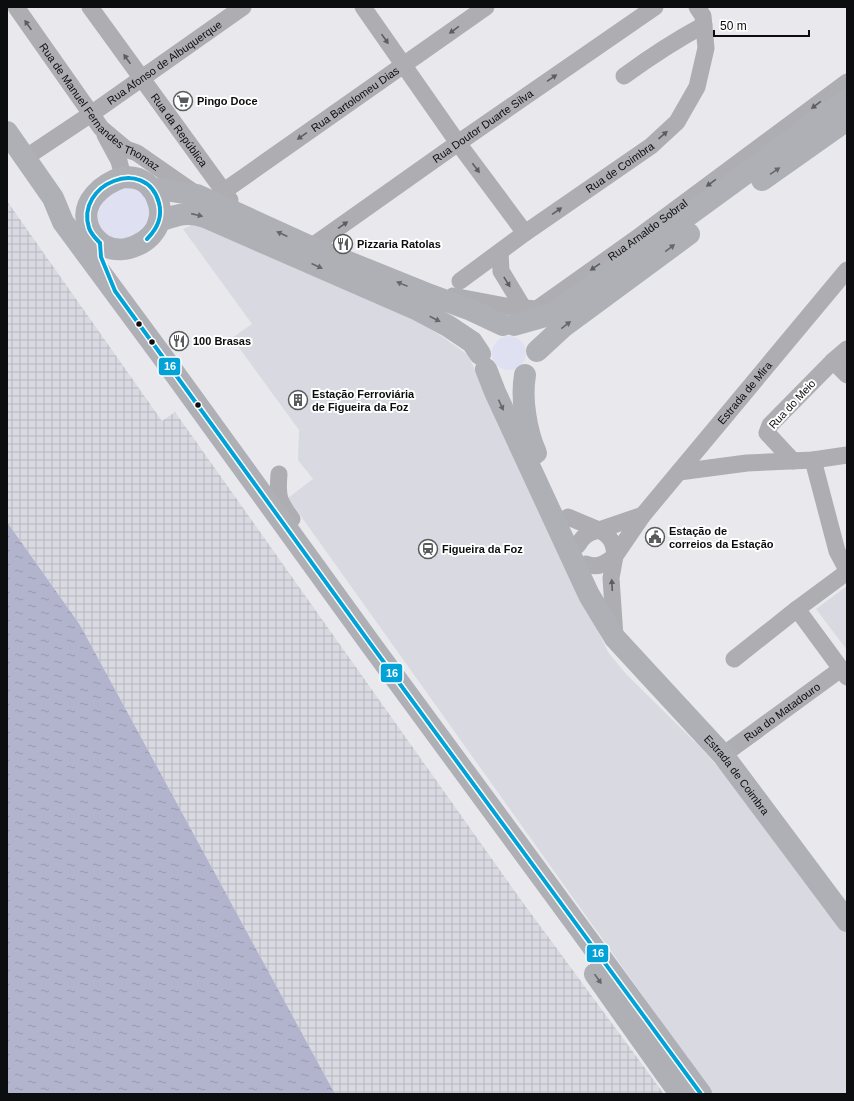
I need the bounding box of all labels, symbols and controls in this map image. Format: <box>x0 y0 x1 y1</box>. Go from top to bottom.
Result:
scale bar <box>714 12 809 38</box>
street label: Rua Afonso de Albuquerque <box>105 18 224 107</box>
text: 50 m <box>720 19 747 33</box>
one-way arrow <box>24 20 32 30</box>
one-way arrow <box>449 26 459 34</box>
one-way arrow <box>381 34 389 44</box>
street label: Rua de Manuel Fernandes Thomaz <box>37 41 162 173</box>
one-way arrow <box>123 54 131 64</box>
street label: Rua Bartolomeu Dias <box>309 64 402 134</box>
one-way arrow <box>547 74 558 82</box>
street label: Rua Doutor Duarte Silva <box>430 87 536 165</box>
supermarket icon: Pingo Doce <box>172 90 194 112</box>
street label: Rua da República <box>149 91 210 170</box>
place label: Pingo Doce <box>197 95 258 107</box>
one-way arrow <box>810 101 821 109</box>
one-way arrow <box>658 131 668 140</box>
one-way arrow <box>297 132 307 140</box>
street label: Rua de Coimbra <box>583 139 657 195</box>
one-way arrow <box>472 162 480 173</box>
one-way arrow <box>770 167 780 175</box>
one-way arrow <box>706 179 717 187</box>
street label: Rua Arnaldo Sobral <box>605 197 690 263</box>
one-way arrow <box>552 207 562 215</box>
one-way arrow <box>191 213 203 219</box>
one-way arrow <box>337 221 348 229</box>
one-way arrow <box>276 231 288 237</box>
restaurant icon: Pizzaria Ratolas <box>332 233 354 255</box>
place label: Pizzaria Ratolas <box>357 238 441 250</box>
one-way arrow <box>665 244 675 252</box>
one-way arrow <box>311 263 322 269</box>
one-way arrow <box>590 263 600 271</box>
one-way arrow <box>504 276 511 288</box>
one-way arrow <box>396 281 408 287</box>
one-way arrow <box>429 316 441 322</box>
unlabelled marker <box>134 319 144 329</box>
one-way arrow <box>560 321 571 330</box>
restaurant icon: 100 Brasas <box>168 330 190 352</box>
place label: 100 Brasas <box>193 335 251 347</box>
unlabelled marker <box>147 337 157 347</box>
line badge: 16 <box>158 357 181 376</box>
street label: Estrada de Mira <box>715 359 775 427</box>
text: 16 <box>164 360 176 372</box>
street label: Rua do Meio <box>766 377 818 431</box>
place label: Estação Ferroviária de Figueira da Foz <box>312 388 415 413</box>
building icon: Estação Ferroviária de Figueira da Foz <box>287 389 309 411</box>
one-way arrow <box>498 399 504 411</box>
unlabelled marker <box>193 400 203 410</box>
place label: Estação de correios da Estação <box>669 525 774 550</box>
public building icon: Estação de correios da Estação <box>644 526 666 548</box>
station icon: Figueira da Foz <box>417 538 439 560</box>
place label: Figueira da Foz <box>442 543 523 555</box>
one-way arrow <box>608 579 615 591</box>
line badge: 16 <box>380 663 403 683</box>
text: 16 <box>386 667 398 679</box>
street label: Rua do Matadouro <box>742 680 822 744</box>
street label: Estrada de Coimbra <box>702 733 772 818</box>
line badge: 16 <box>586 944 609 963</box>
text: 16 <box>592 947 604 959</box>
one-way arrow <box>594 974 602 984</box>

